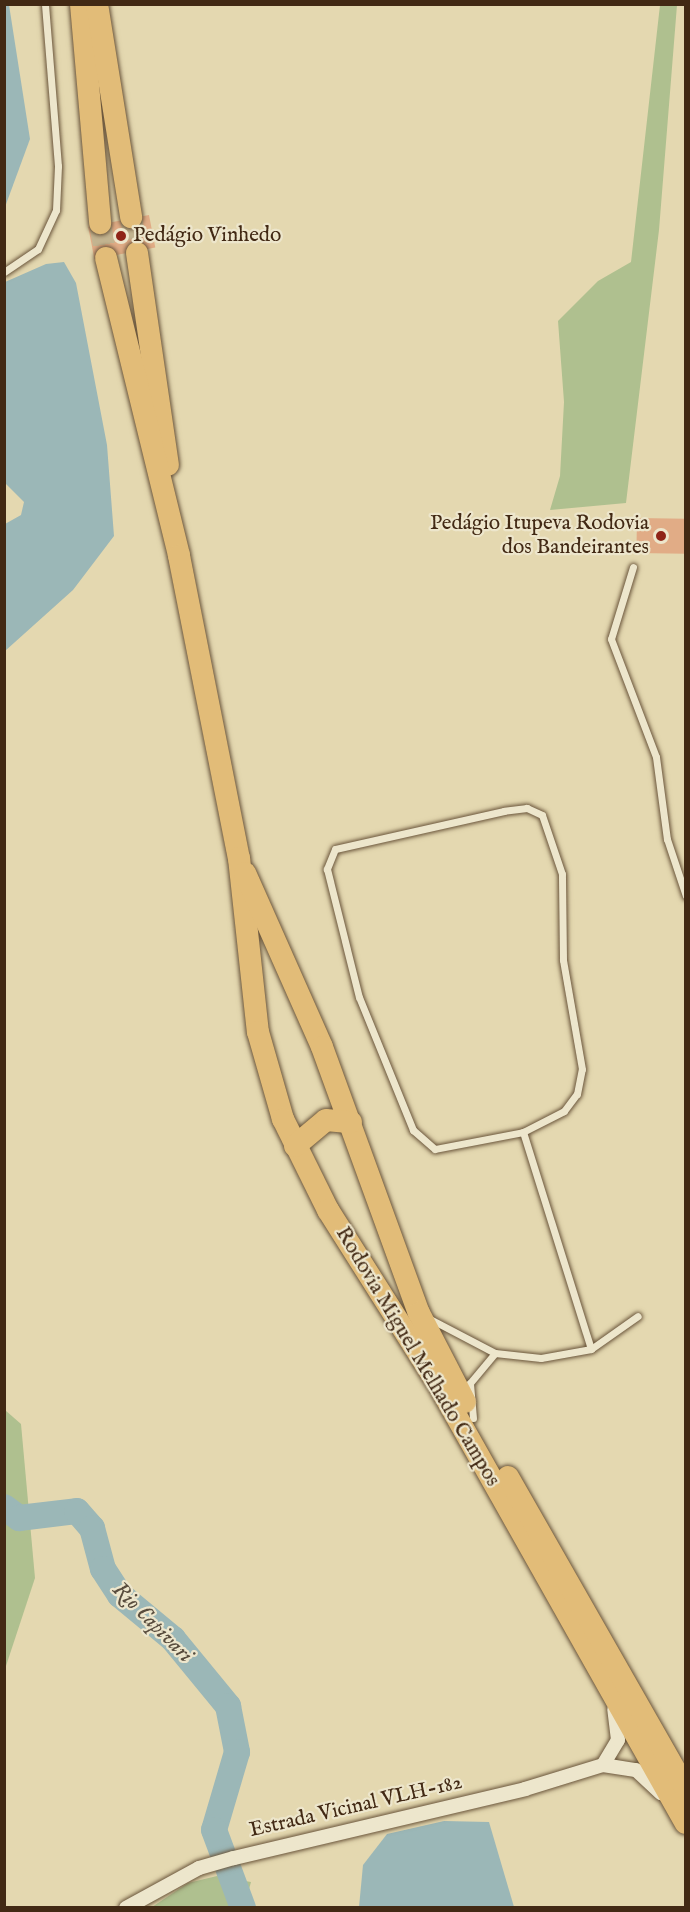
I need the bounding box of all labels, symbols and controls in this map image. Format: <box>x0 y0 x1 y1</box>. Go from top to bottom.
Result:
place label: Pedágio Vinhedo <box>133 223 281 249</box>
marker: Pedágio Vinhedo <box>114 229 128 243</box>
place label: Pedágio Itupeva Rodovia dos Bandeirantes <box>430 511 649 561</box>
marker: Pedágio Itupeva Rodovia dos Bandeirantes <box>654 529 668 543</box>
street label: Rodovia Miguel Melhado Campos <box>329 1223 505 1491</box>
water label: Rio Capivari <box>106 1577 198 1669</box>
street label: Estrada Vicinal VLH-182 <box>247 1770 465 1844</box>

